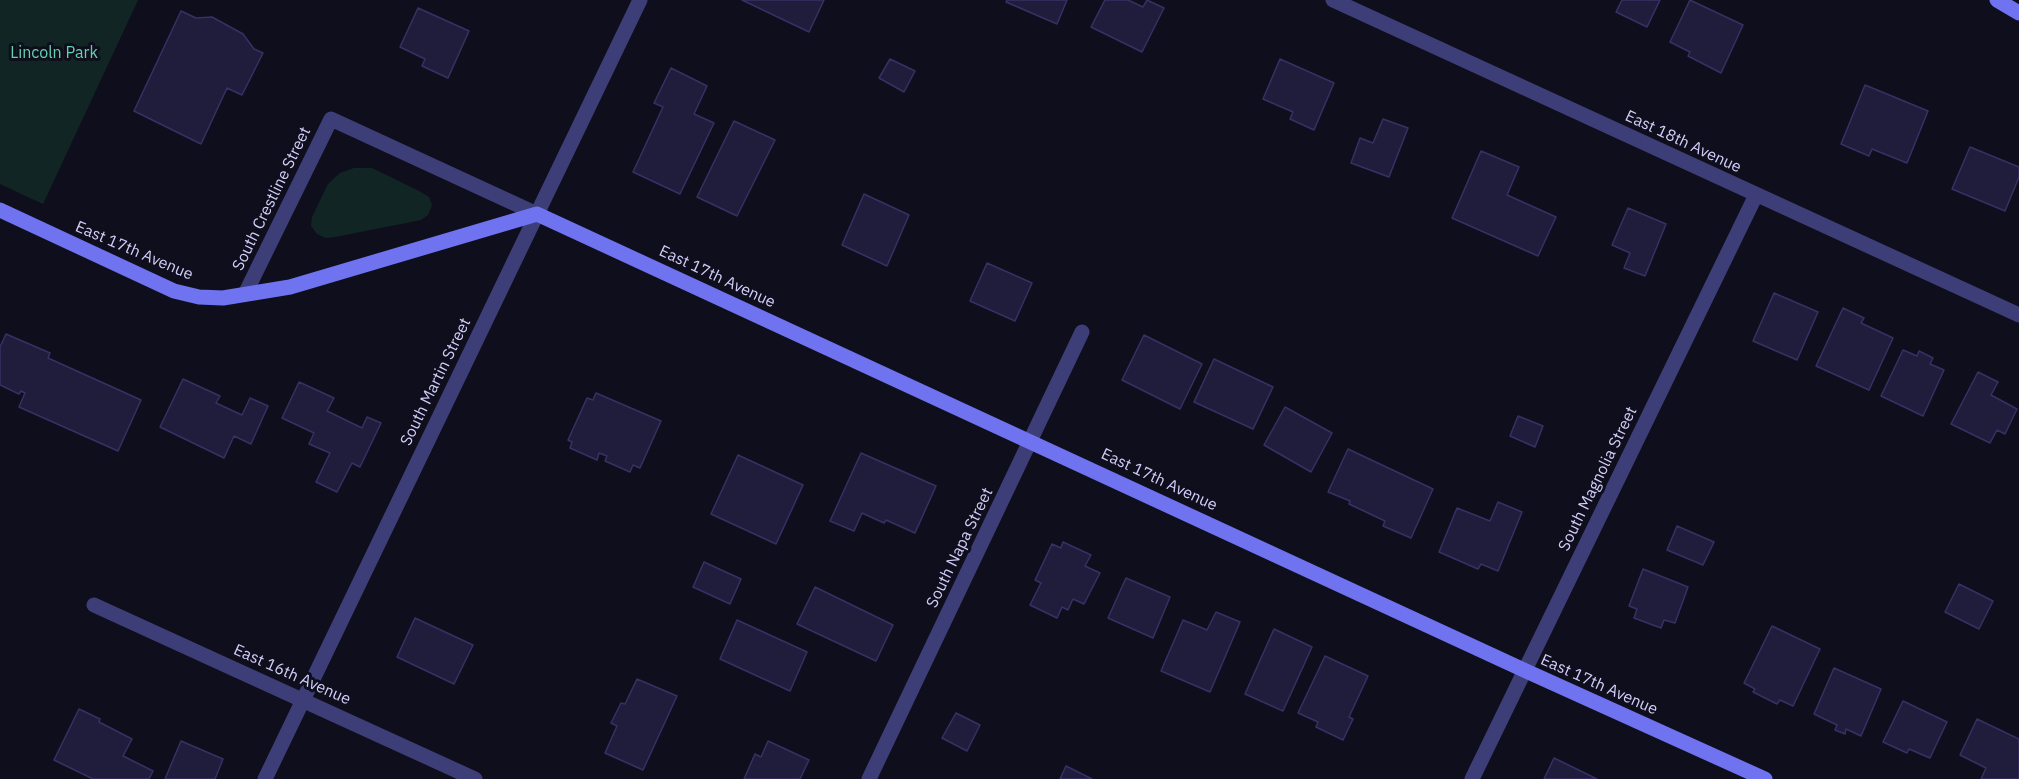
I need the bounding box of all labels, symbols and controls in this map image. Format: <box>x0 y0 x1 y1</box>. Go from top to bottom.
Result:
park label: Lincoln Park <box>10 43 98 63</box>
street label: East 18th Avenue <box>1622 107 1744 177</box>
street label: South Crestline Street <box>229 124 315 274</box>
street label: East 17th Avenue <box>72 218 196 284</box>
street label: East 17th Avenue <box>656 242 778 312</box>
street label: South Martin Street <box>397 315 475 449</box>
street label: South Magnolia Street <box>1555 404 1641 554</box>
street label: East 17th Avenue <box>1098 445 1220 515</box>
street label: South Napa Street <box>923 485 997 611</box>
street label: East 16th Avenue <box>231 641 353 709</box>
street label: East 17th Avenue <box>1538 651 1660 719</box>

